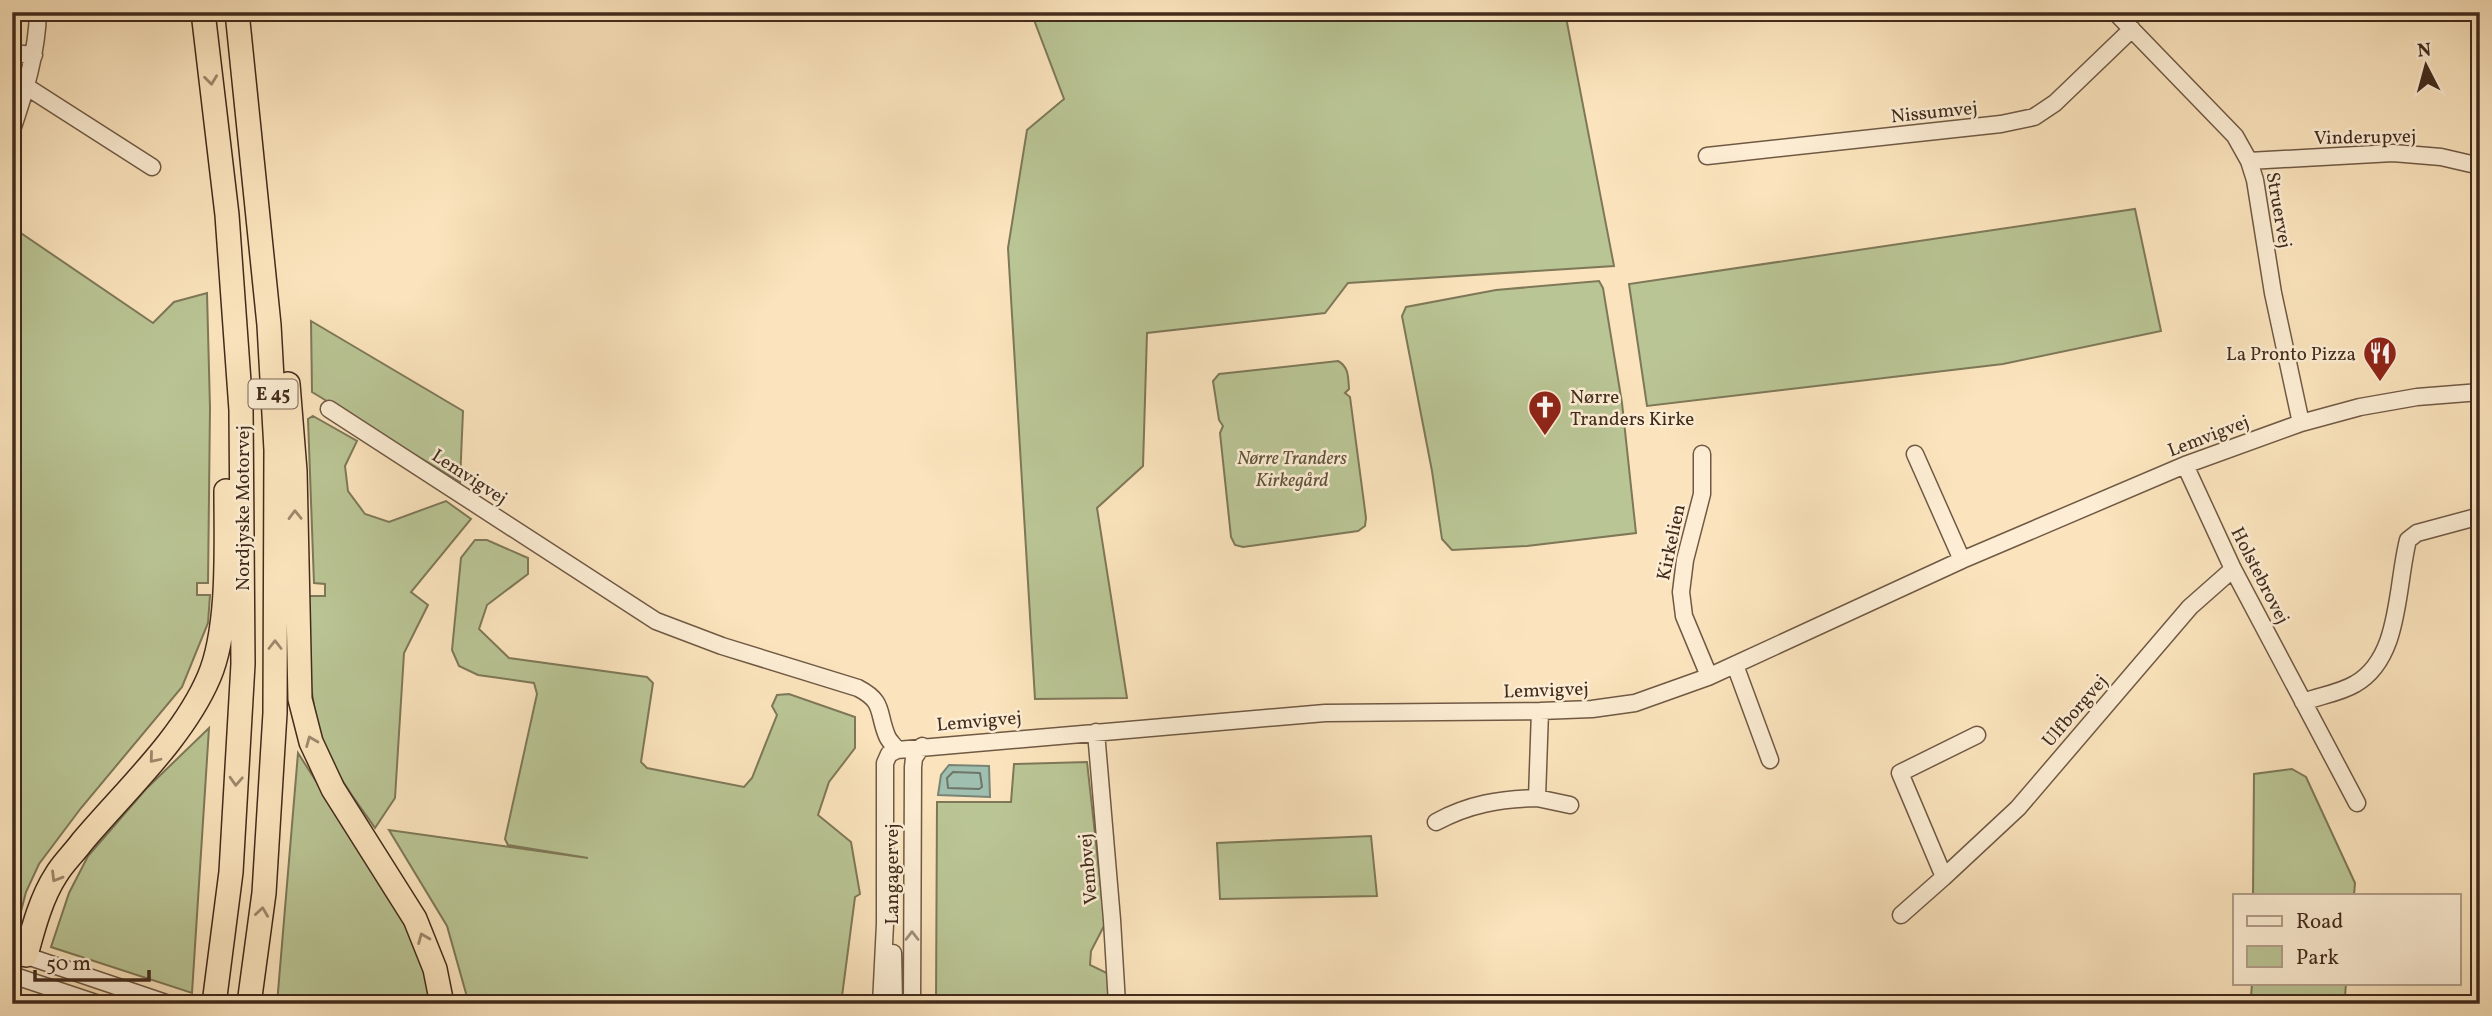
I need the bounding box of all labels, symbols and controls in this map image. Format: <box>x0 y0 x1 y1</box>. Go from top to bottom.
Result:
north arrow <box>2390 32 2460 102</box>
text: N <box>2416 37 2433 65</box>
one-way arrow <box>204 74 219 86</box>
street label: Nissumvej <box>1890 96 1979 130</box>
street label: Vinderupvej <box>2314 124 2416 152</box>
street label: Struervej <box>2259 170 2298 251</box>
restaurant icon: La Pronto Pizza <box>2361 334 2399 383</box>
place label: La Pronto Pizza <box>2226 342 2356 368</box>
road number: E 45 <box>248 380 298 408</box>
place label: Nørre Tranders Kirke <box>1570 385 1694 433</box>
church icon: Nørre Tranders Kirke <box>1526 388 1564 437</box>
street label: Lemvigvej <box>2164 409 2253 464</box>
street label: Nordjyske Motorvej <box>231 425 257 591</box>
street label: Lemvigvej <box>426 444 512 512</box>
park label: Nørre Tranders Kirkegård <box>1237 446 1347 494</box>
street label: Kirkelien <box>1651 502 1693 583</box>
one-way arrow <box>288 510 303 521</box>
street label: Holstebrovej <box>2224 523 2295 629</box>
one-way arrow <box>267 639 283 650</box>
street label: Ulfborgvej <box>2037 669 2114 753</box>
street label: Lemvigvej <box>1503 677 1589 705</box>
street label: Lemvigvej <box>936 705 1023 739</box>
one-way arrow <box>306 736 320 748</box>
one-way arrow <box>150 750 162 763</box>
one-way arrow <box>229 776 244 787</box>
street label: Langagervej <box>880 823 906 925</box>
street label: Vembvej <box>1073 832 1105 906</box>
one-way arrow <box>51 870 64 883</box>
legend <box>2233 894 2460 984</box>
one-way arrow <box>254 906 269 918</box>
text: Road <box>2296 908 2343 937</box>
one-way arrow <box>904 930 920 940</box>
one-way arrow <box>418 933 432 945</box>
scale bar <box>35 939 149 983</box>
text: Park <box>2296 944 2339 973</box>
text: 50 m <box>46 950 91 979</box>

